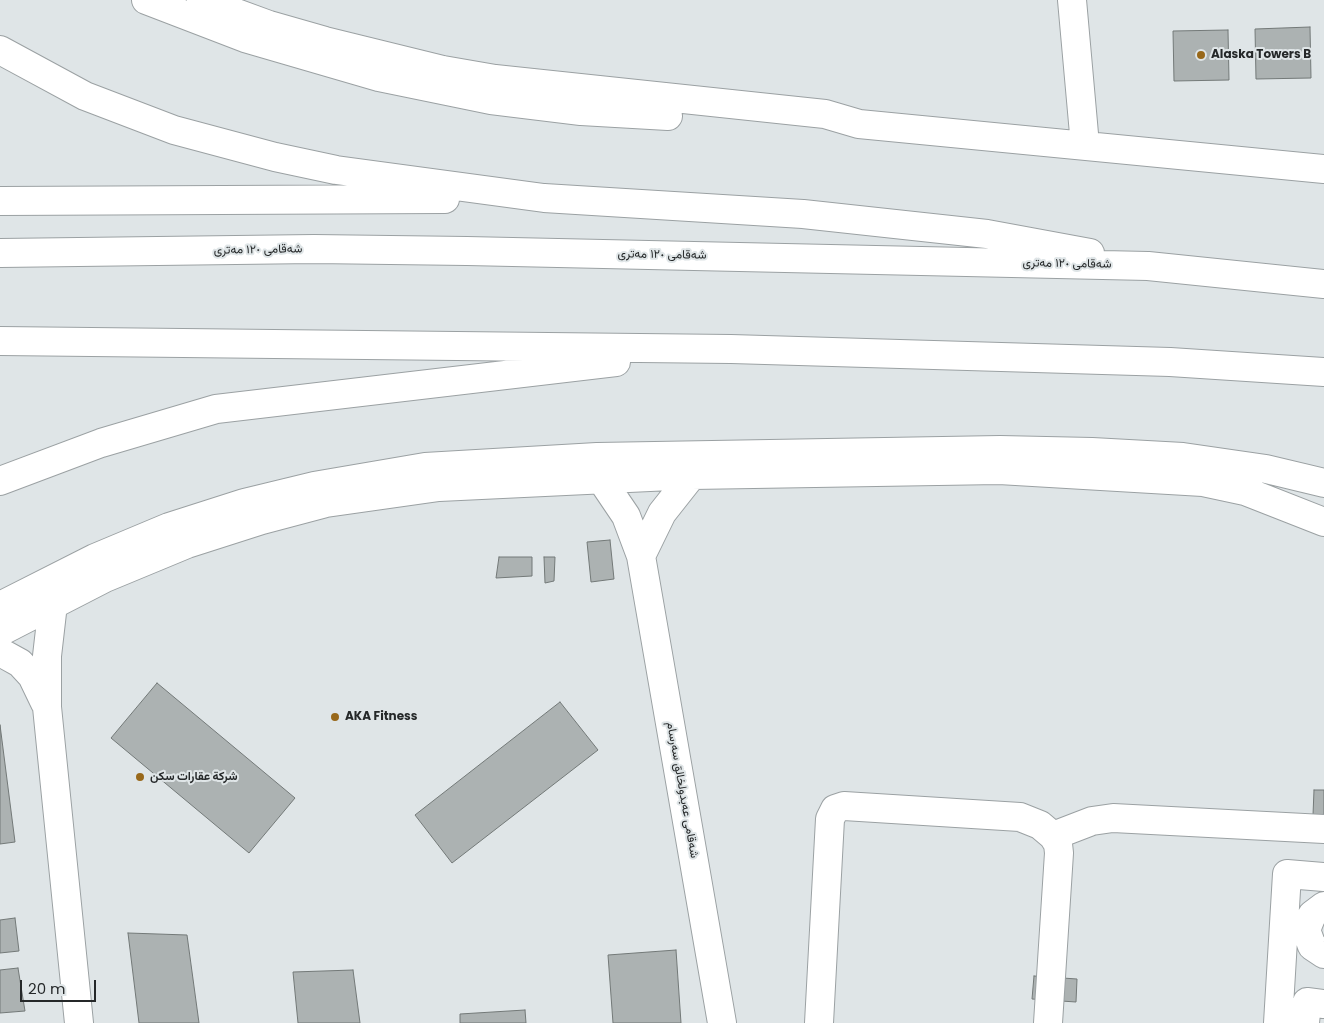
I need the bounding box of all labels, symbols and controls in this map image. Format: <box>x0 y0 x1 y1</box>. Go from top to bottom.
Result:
place label: Alaska Towers B <box>1211 48 1311 62</box>
marker: Alaska Towers B <box>1195 49 1207 61</box>
street label: شەقامی ١٢٠ مەتری <box>213 242 303 258</box>
street label: شەقامی ١٢٠ مەتری <box>617 247 707 263</box>
street label: شەقامی ١٢٠ مەتری <box>1022 256 1112 272</box>
place label: AKA Fitness <box>345 710 417 724</box>
marker: AKA Fitness <box>329 711 341 723</box>
street label: شەقامی عەبدولخالق سەرسام <box>663 721 701 859</box>
place label: شركة عقارات سكن <box>150 770 238 784</box>
marker: شركة عقارات سكن <box>134 771 146 783</box>
scale bar <box>22 970 99 1002</box>
text: 20 m <box>28 978 66 999</box>

